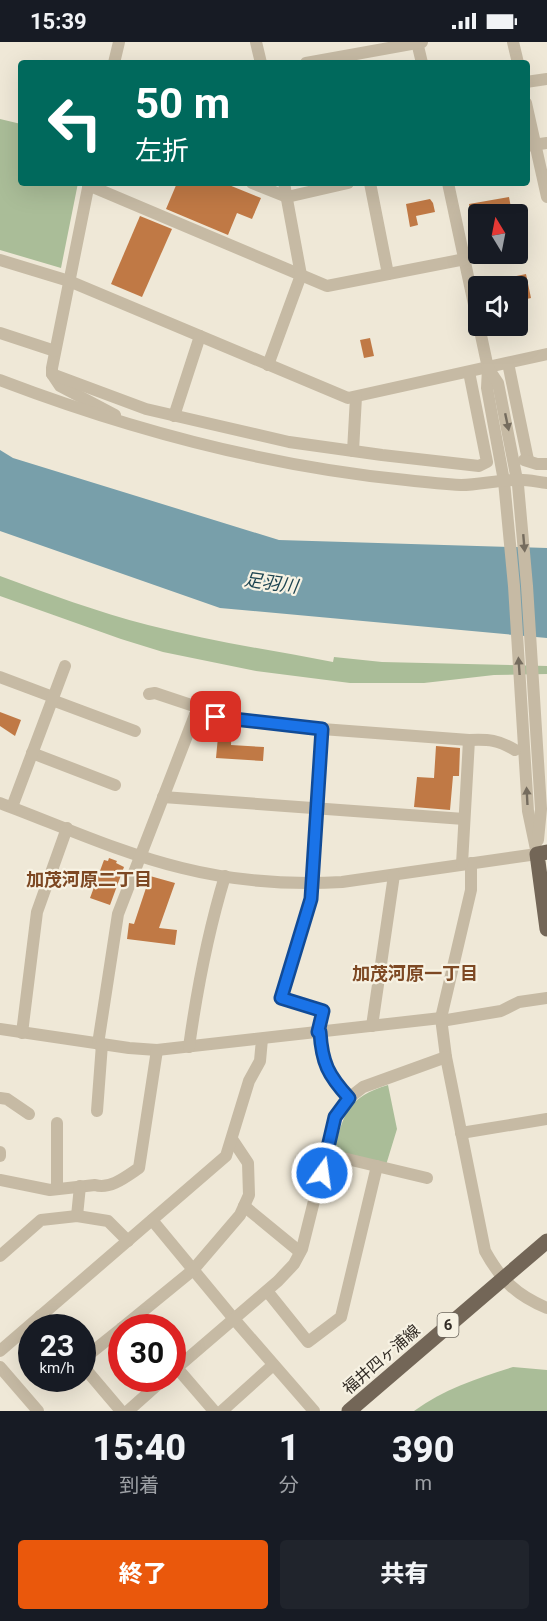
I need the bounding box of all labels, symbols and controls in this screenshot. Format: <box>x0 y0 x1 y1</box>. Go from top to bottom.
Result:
text: 15:39 <box>30 9 87 34</box>
text: 50 m <box>135 79 230 128</box>
icon: left <box>36 84 114 162</box>
text: 左折 <box>135 135 189 167</box>
north arrow <box>468 204 528 264</box>
map controls <box>468 204 528 336</box>
button: sound <box>468 276 528 336</box>
one-way arrow <box>503 413 512 432</box>
one-way arrow <box>519 534 529 553</box>
water label: 足羽川 <box>243 568 301 597</box>
one-way arrow <box>514 656 523 675</box>
pin <box>190 691 241 742</box>
icon: arrive <box>199 700 232 733</box>
one-way arrow <box>522 786 532 805</box>
district label: 加茂河原二丁目 <box>26 869 152 890</box>
district label: 加茂河原一丁目 <box>352 963 478 984</box>
position arrow <box>290 1141 354 1205</box>
road number: 6 <box>438 1313 458 1337</box>
speed limit sign: 30 <box>108 1314 186 1392</box>
street label: 福井四ヶ浦線 <box>339 1321 424 1398</box>
text: 23 <box>40 1328 74 1363</box>
text: km/h <box>39 1359 75 1377</box>
text: 15:40 <box>93 1427 186 1469</box>
text: 1 <box>279 1427 300 1469</box>
text: 390 <box>392 1429 454 1471</box>
text: m <box>414 1471 432 1495</box>
text: 到着 <box>119 1473 159 1497</box>
text: 分 <box>279 1473 299 1497</box>
button: 終了 <box>18 1540 268 1609</box>
button: 共有 <box>280 1540 529 1609</box>

